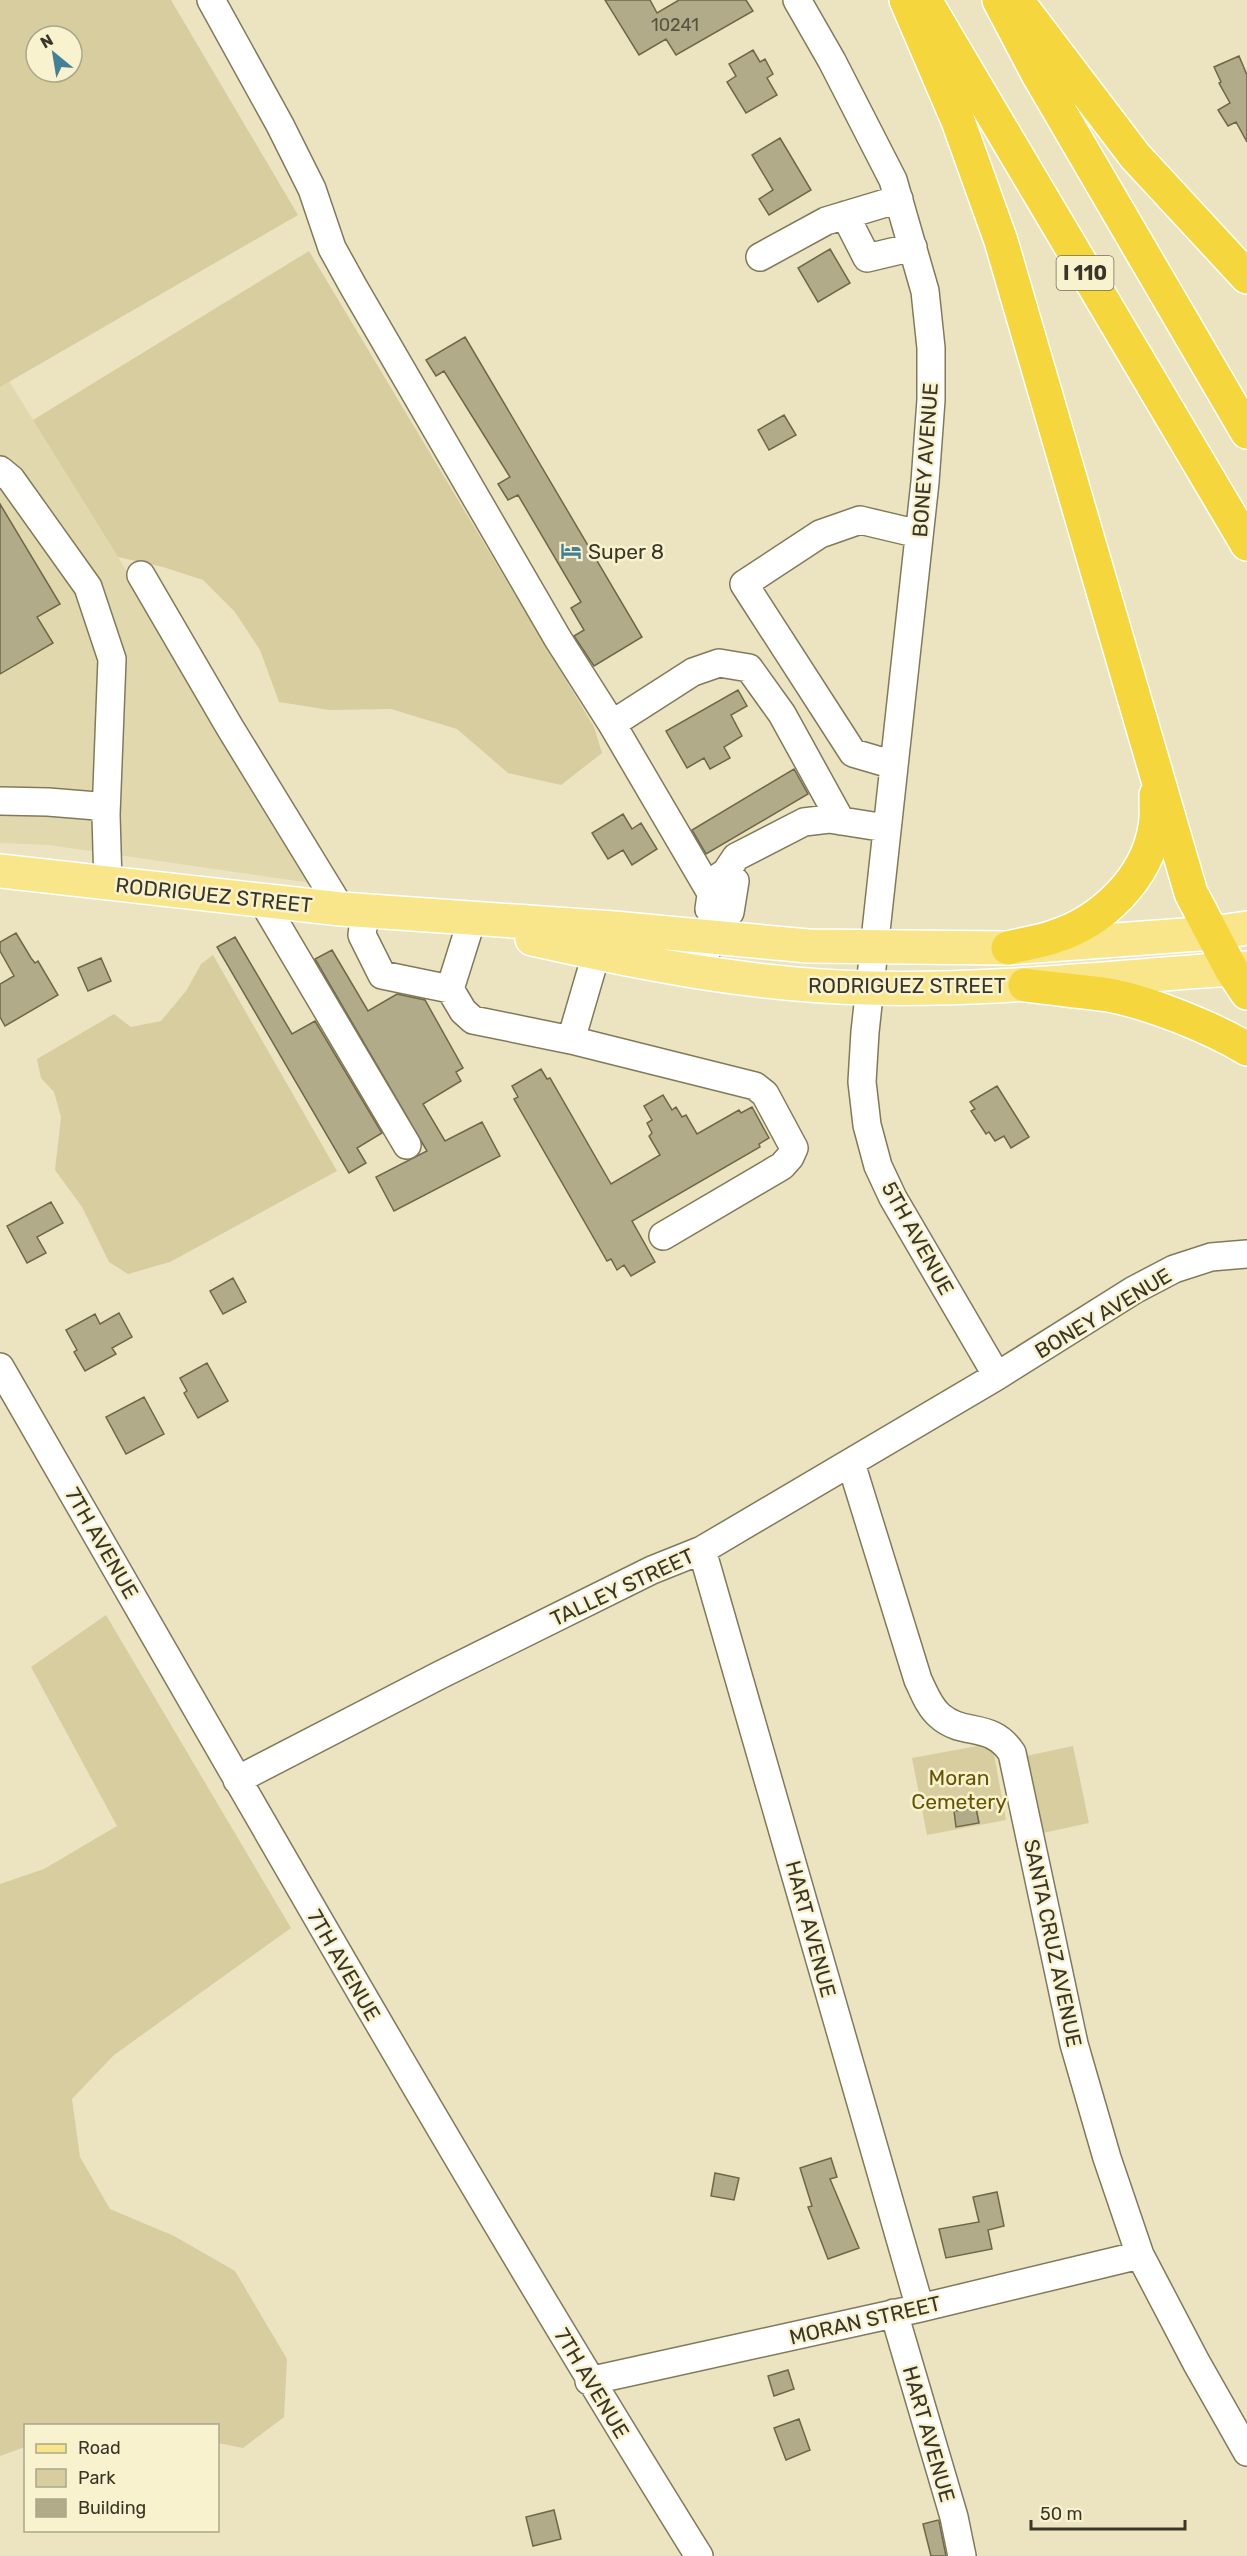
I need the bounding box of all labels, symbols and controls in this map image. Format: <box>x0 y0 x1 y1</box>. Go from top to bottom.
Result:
house number: 10241 <box>651 14 699 36</box>
north arrow <box>24 24 84 84</box>
text: N <box>37 30 56 53</box>
road number: I 110 <box>1056 256 1114 290</box>
street label: BONEY AVENUE <box>907 382 943 538</box>
hotel icon: Super 8 <box>559 539 583 563</box>
place label: Super 8 <box>588 539 664 564</box>
street label: RODRIGUEZ STREET <box>114 872 314 918</box>
street label: RODRIGUEZ STREET <box>808 973 1006 998</box>
street label: 5TH AVENUE <box>877 1177 959 1299</box>
street label: BONEY AVENUE <box>1030 1262 1176 1364</box>
street label: 7TH AVENUE <box>60 1483 144 1603</box>
street label: TALLEY STREET <box>546 1543 698 1631</box>
park label: Moran Cemetery <box>911 1765 1007 1814</box>
street label: SANTA CRUZ AVENUE <box>1019 1837 1087 2049</box>
street label: HART AVENUE <box>781 1858 841 2000</box>
street label: 7TH AVENUE <box>302 1905 386 2025</box>
street label: MORAN STREET <box>787 2290 943 2350</box>
street label: 7TH AVENUE <box>549 2323 635 2443</box>
street label: HART AVENUE <box>898 2363 960 2505</box>
legend <box>24 2424 219 2532</box>
text: Road <box>78 2437 121 2459</box>
text: Park <box>78 2467 116 2489</box>
scale bar <box>1031 2493 1186 2531</box>
text: Building <box>78 2497 146 2519</box>
text: 50 m <box>1040 2503 1083 2525</box>

